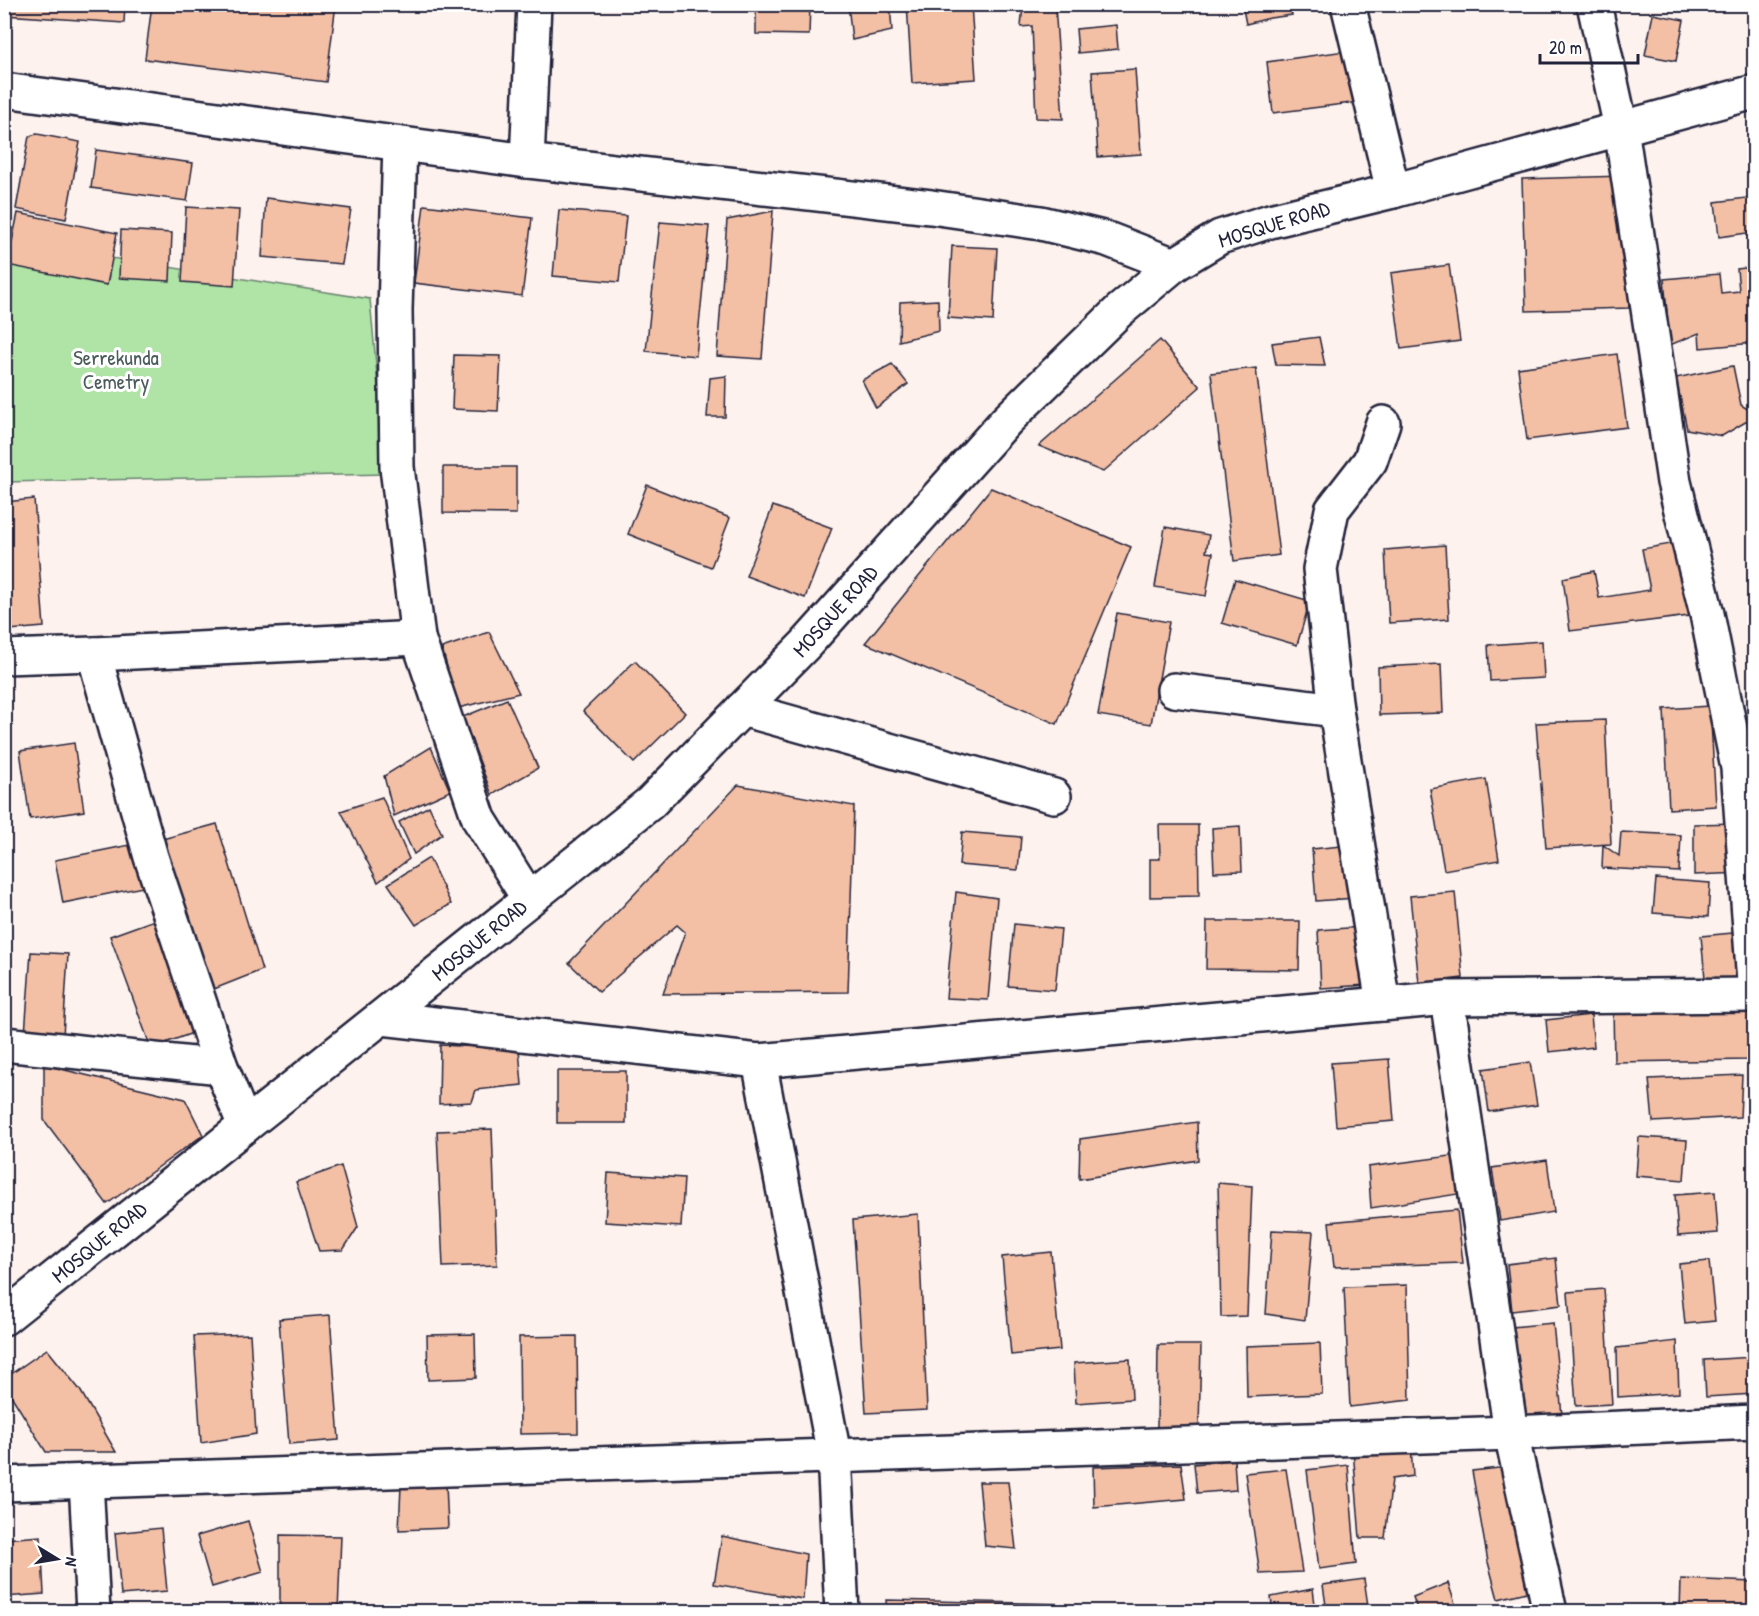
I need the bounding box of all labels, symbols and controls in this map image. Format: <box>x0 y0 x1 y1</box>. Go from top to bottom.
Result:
scale bar <box>1540 27 1638 65</box>
text: 20 m <box>1549 35 1582 60</box>
street label: MOSQUE ROAD <box>1215 193 1333 255</box>
park label: Serrekunda Cemetry <box>73 343 159 396</box>
street label: MOSQUE ROAD <box>786 559 884 663</box>
street label: MOSQUE ROAD <box>425 893 533 987</box>
street label: MOSQUE ROAD <box>45 1195 153 1289</box>
north arrow <box>27 1529 87 1589</box>
text: N <box>60 1556 83 1569</box>

